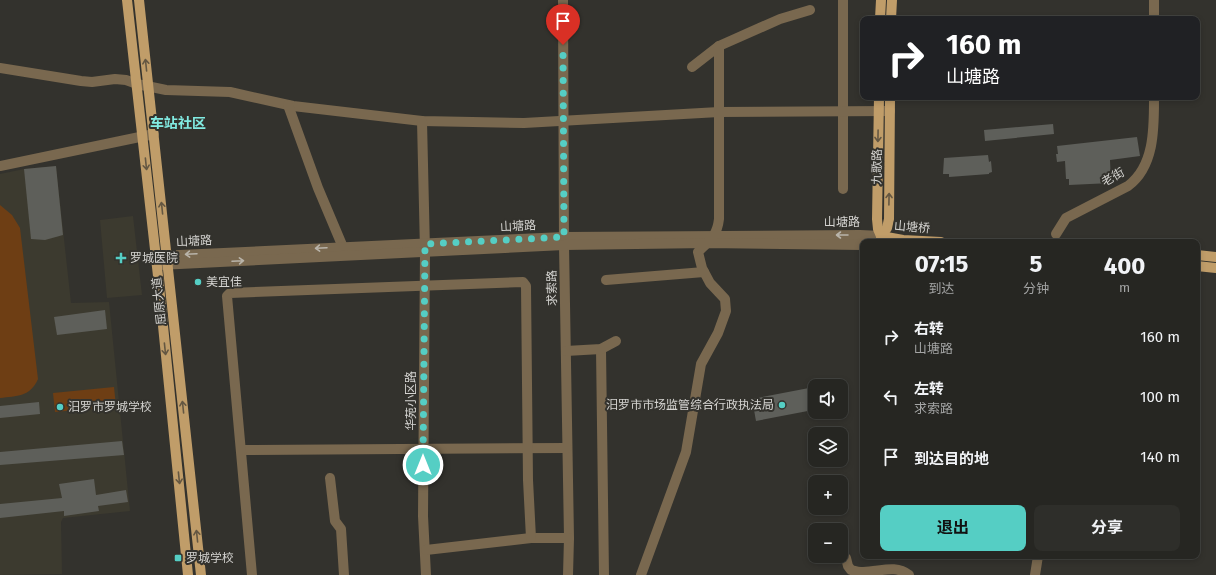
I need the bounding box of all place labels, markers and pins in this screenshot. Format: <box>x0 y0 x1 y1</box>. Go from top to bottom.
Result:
pin <box>546 4 580 45</box>
place label: 罗城医院 <box>130 251 178 265</box>
marker: 罗城医院 <box>115 252 127 264</box>
place label: 美宜佳 <box>206 275 242 289</box>
marker: 美宜佳 <box>193 277 203 287</box>
place label: 汨罗市市场监管综合行政执法局 <box>606 398 774 412</box>
place label: 汨罗市罗城学校 <box>68 400 152 414</box>
marker: 汨罗市市场监管综合行政执法局 <box>777 400 787 410</box>
marker: 汨罗市罗城学校 <box>55 402 65 412</box>
place label: 罗城学校 <box>186 551 234 565</box>
marker: 罗城学校 <box>173 553 183 563</box>

